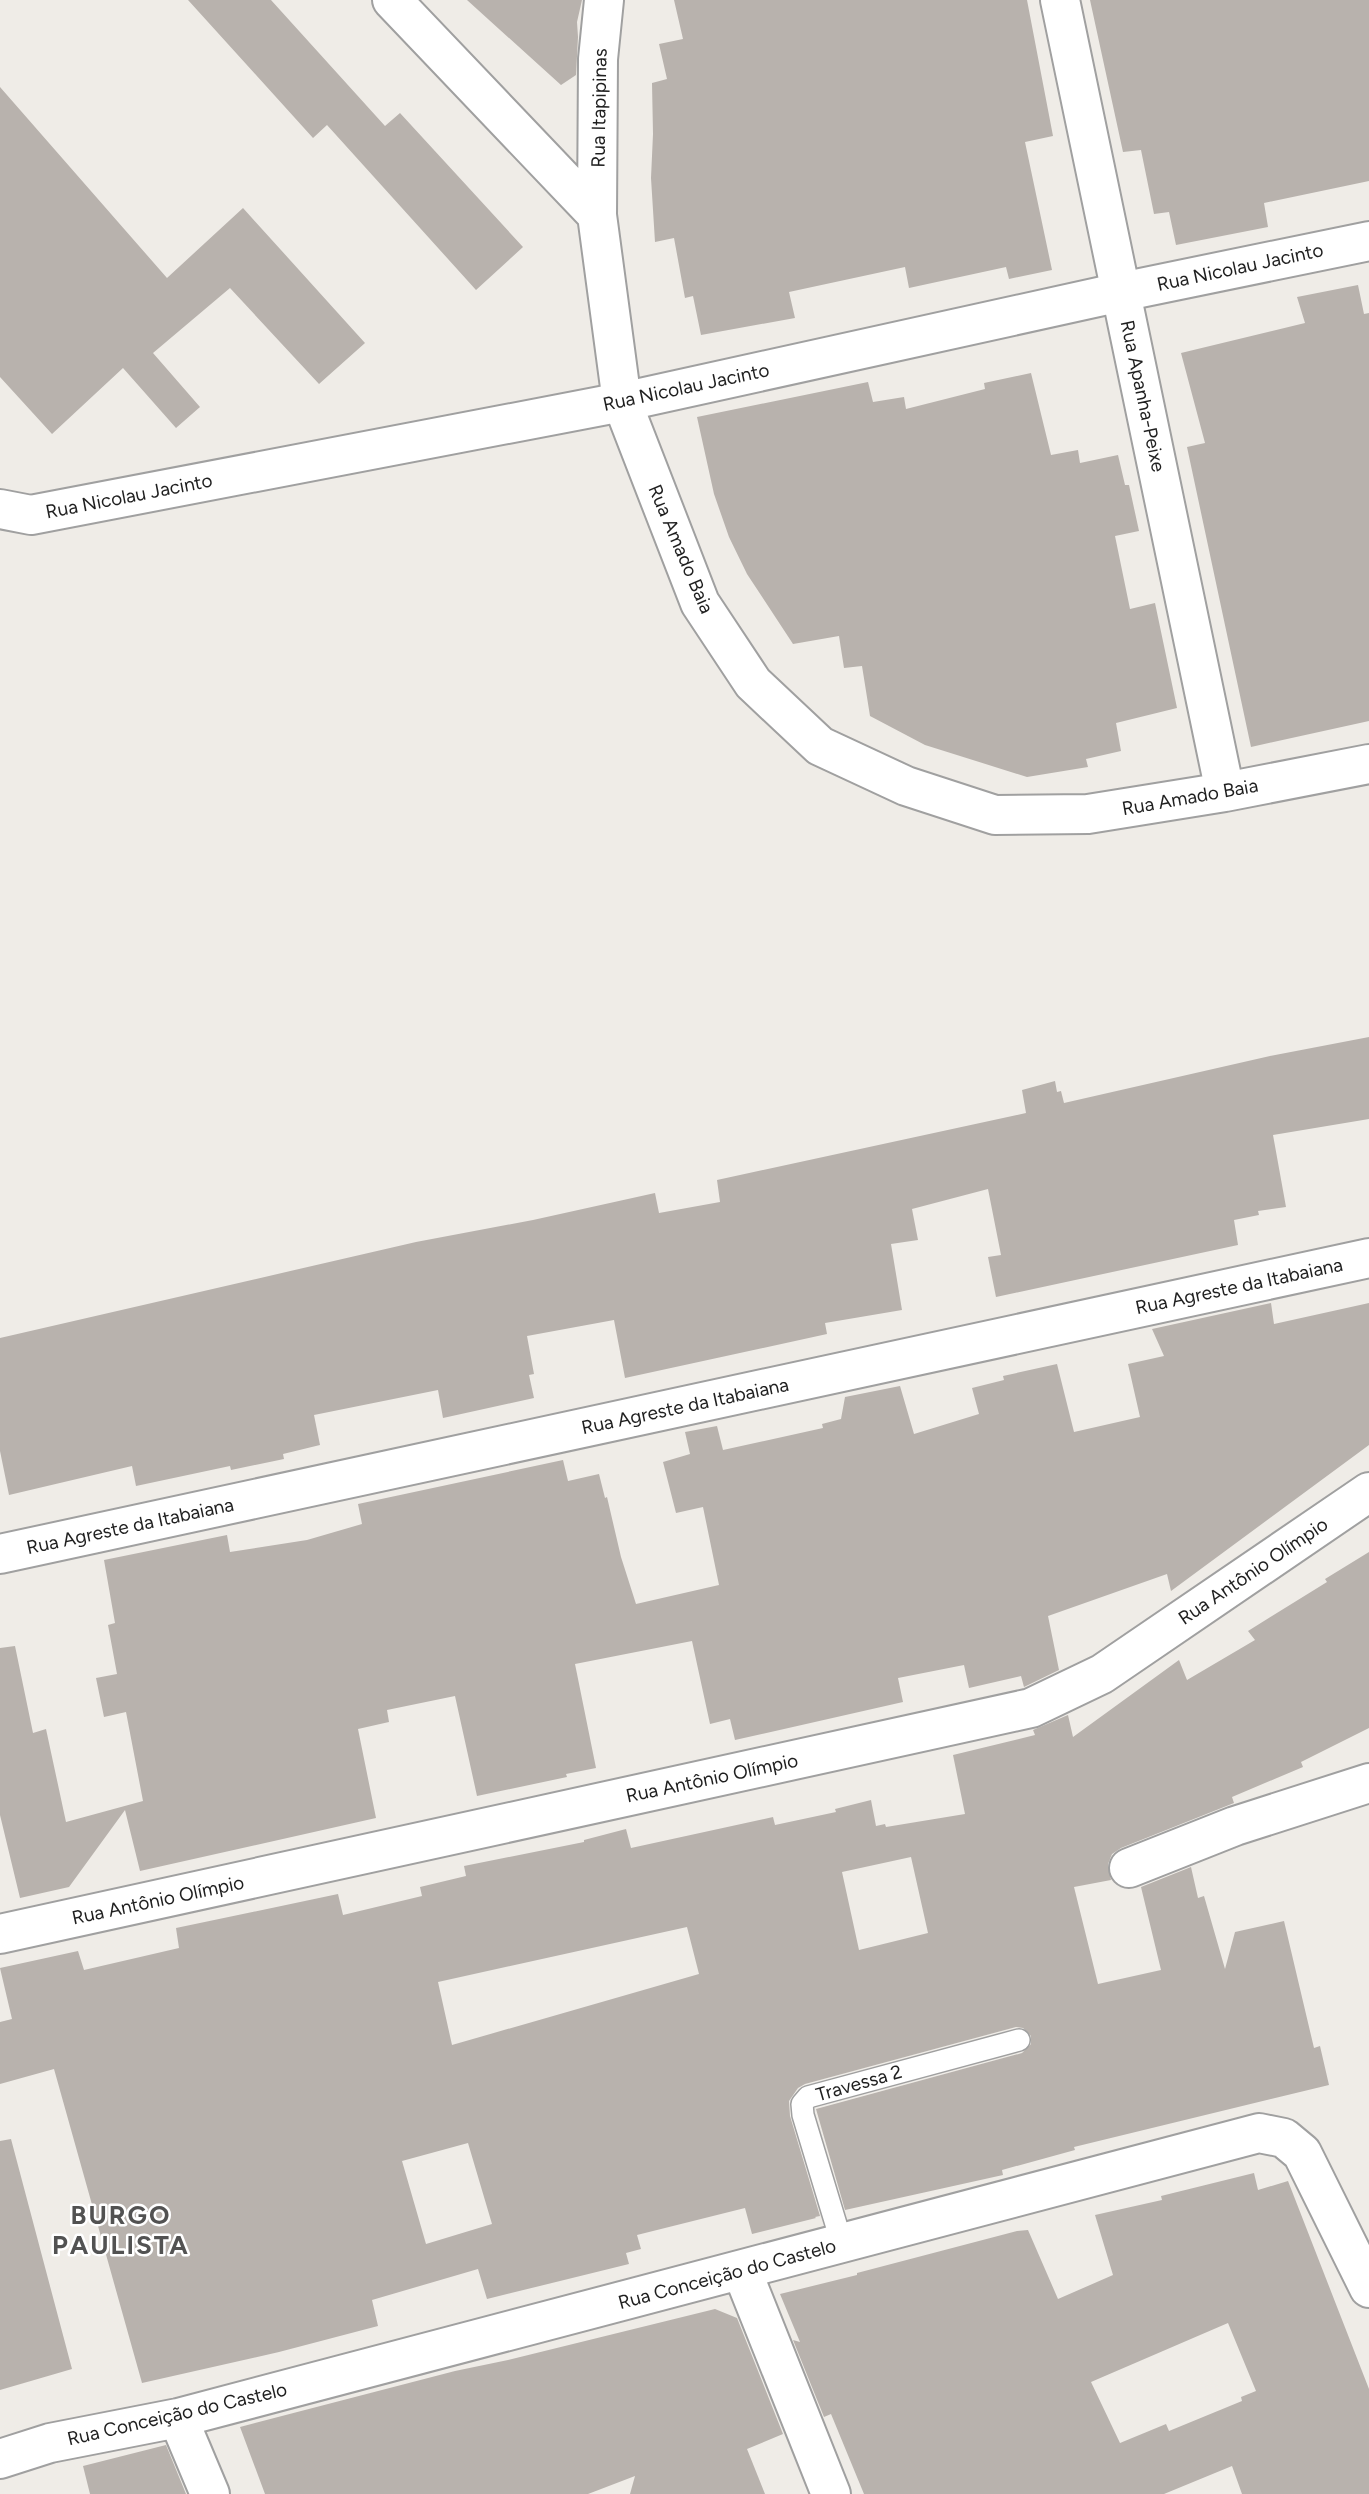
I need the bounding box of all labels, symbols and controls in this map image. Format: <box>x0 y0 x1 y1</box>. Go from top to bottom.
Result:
street label: Rua Itapipinas <box>586 48 612 168</box>
street label: Rua Nicolau Jacinto <box>1155 238 1325 296</box>
street label: Rua Apanha-Peixe <box>1116 318 1170 474</box>
street label: Rua Nicolau Jacinto <box>601 358 771 416</box>
street label: Rua Nicolau Jacinto <box>44 469 214 523</box>
street label: Rua Amado Baia <box>643 481 719 617</box>
street label: Rua Amado Baia <box>1120 774 1260 820</box>
street label: Rua Agreste da Itabaiana <box>1133 1253 1345 1319</box>
street label: Rua Agreste da Itabaiana <box>579 1373 791 1439</box>
street label: Rua Agreste da Itabaiana <box>24 1493 236 1559</box>
street label: Rua Antônio Olímpio <box>1174 1512 1332 1630</box>
street label: Rua Antônio Olímpio <box>624 1749 800 1807</box>
street label: Rua Antônio Olímpio <box>70 1871 246 1929</box>
street label: Travessa 2 <box>813 2060 905 2106</box>
district label: BURGO PAULISTA <box>52 2199 190 2261</box>
street label: Rua Conceição do Castelo <box>615 2234 839 2314</box>
street label: Rua Conceição do Castelo <box>65 2378 289 2450</box>

